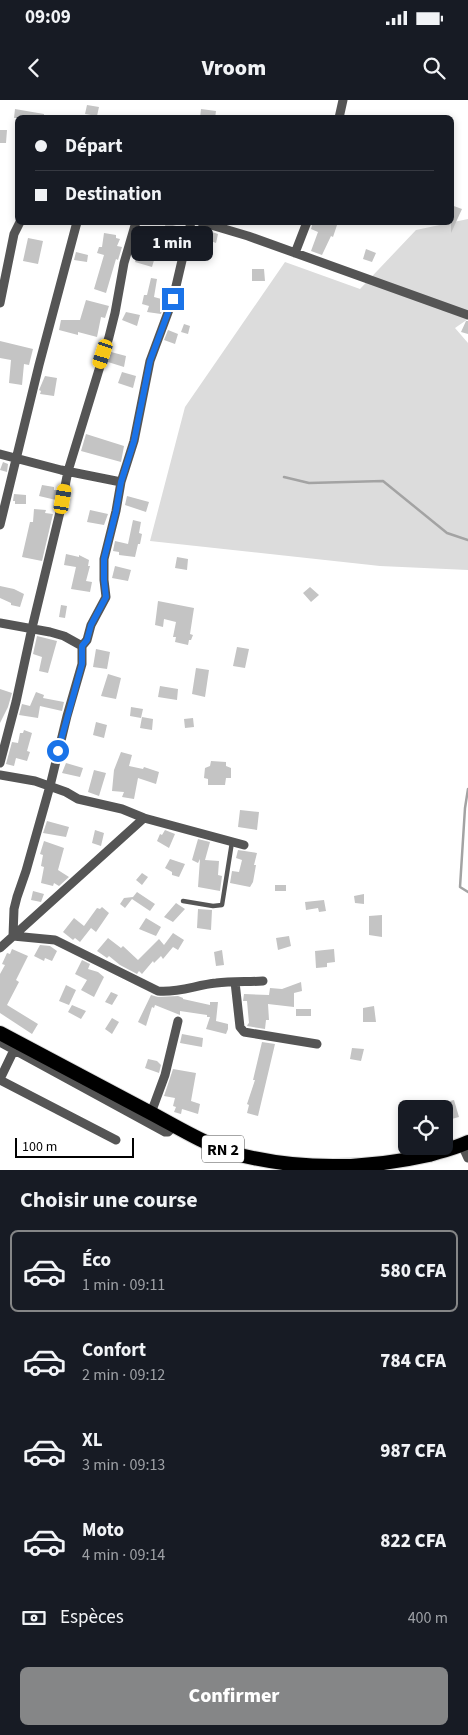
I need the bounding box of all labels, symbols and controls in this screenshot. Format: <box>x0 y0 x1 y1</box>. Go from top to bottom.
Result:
text: 09:09 <box>25 4 71 31</box>
text: Vroom <box>202 52 266 84</box>
icon: back <box>20 54 48 82</box>
icon: search <box>420 54 448 82</box>
text: Départ <box>65 133 122 160</box>
text: Destination <box>65 181 162 208</box>
callout: 1 min <box>132 226 214 262</box>
text: 1 min <box>152 232 192 254</box>
route end <box>162 288 184 310</box>
car <box>91 337 114 371</box>
car <box>53 483 72 515</box>
route start <box>47 740 69 762</box>
map controls <box>398 1100 453 1155</box>
button: locate <box>398 1100 453 1155</box>
scale bar <box>15 1135 134 1158</box>
road number: RN 2 <box>202 1136 244 1162</box>
text: 100 m <box>22 1137 57 1157</box>
text: Choisir une course <box>20 1184 198 1216</box>
text: Éco <box>82 1247 111 1274</box>
icon: car <box>22 1249 67 1294</box>
text: 580 CFA <box>380 1258 446 1285</box>
text: 1 min · 09:11 <box>82 1274 165 1296</box>
text: Confort <box>82 1337 146 1364</box>
icon: car <box>22 1339 67 1384</box>
text: 784 CFA <box>380 1348 446 1375</box>
text: 2 min · 09:12 <box>82 1364 165 1386</box>
text: XL <box>82 1427 103 1454</box>
icon: car <box>22 1429 67 1474</box>
text: 987 CFA <box>380 1438 446 1465</box>
text: 3 min · 09:13 <box>82 1454 165 1476</box>
text: Moto <box>82 1517 124 1544</box>
icon: car <box>22 1519 67 1564</box>
text: 822 CFA <box>380 1528 446 1555</box>
text: 4 min · 09:14 <box>82 1544 165 1566</box>
icon: cash <box>20 1604 48 1632</box>
text: Espèces <box>60 1604 124 1631</box>
text: 400 m <box>408 1607 448 1629</box>
button: Confirmer <box>20 1667 448 1725</box>

